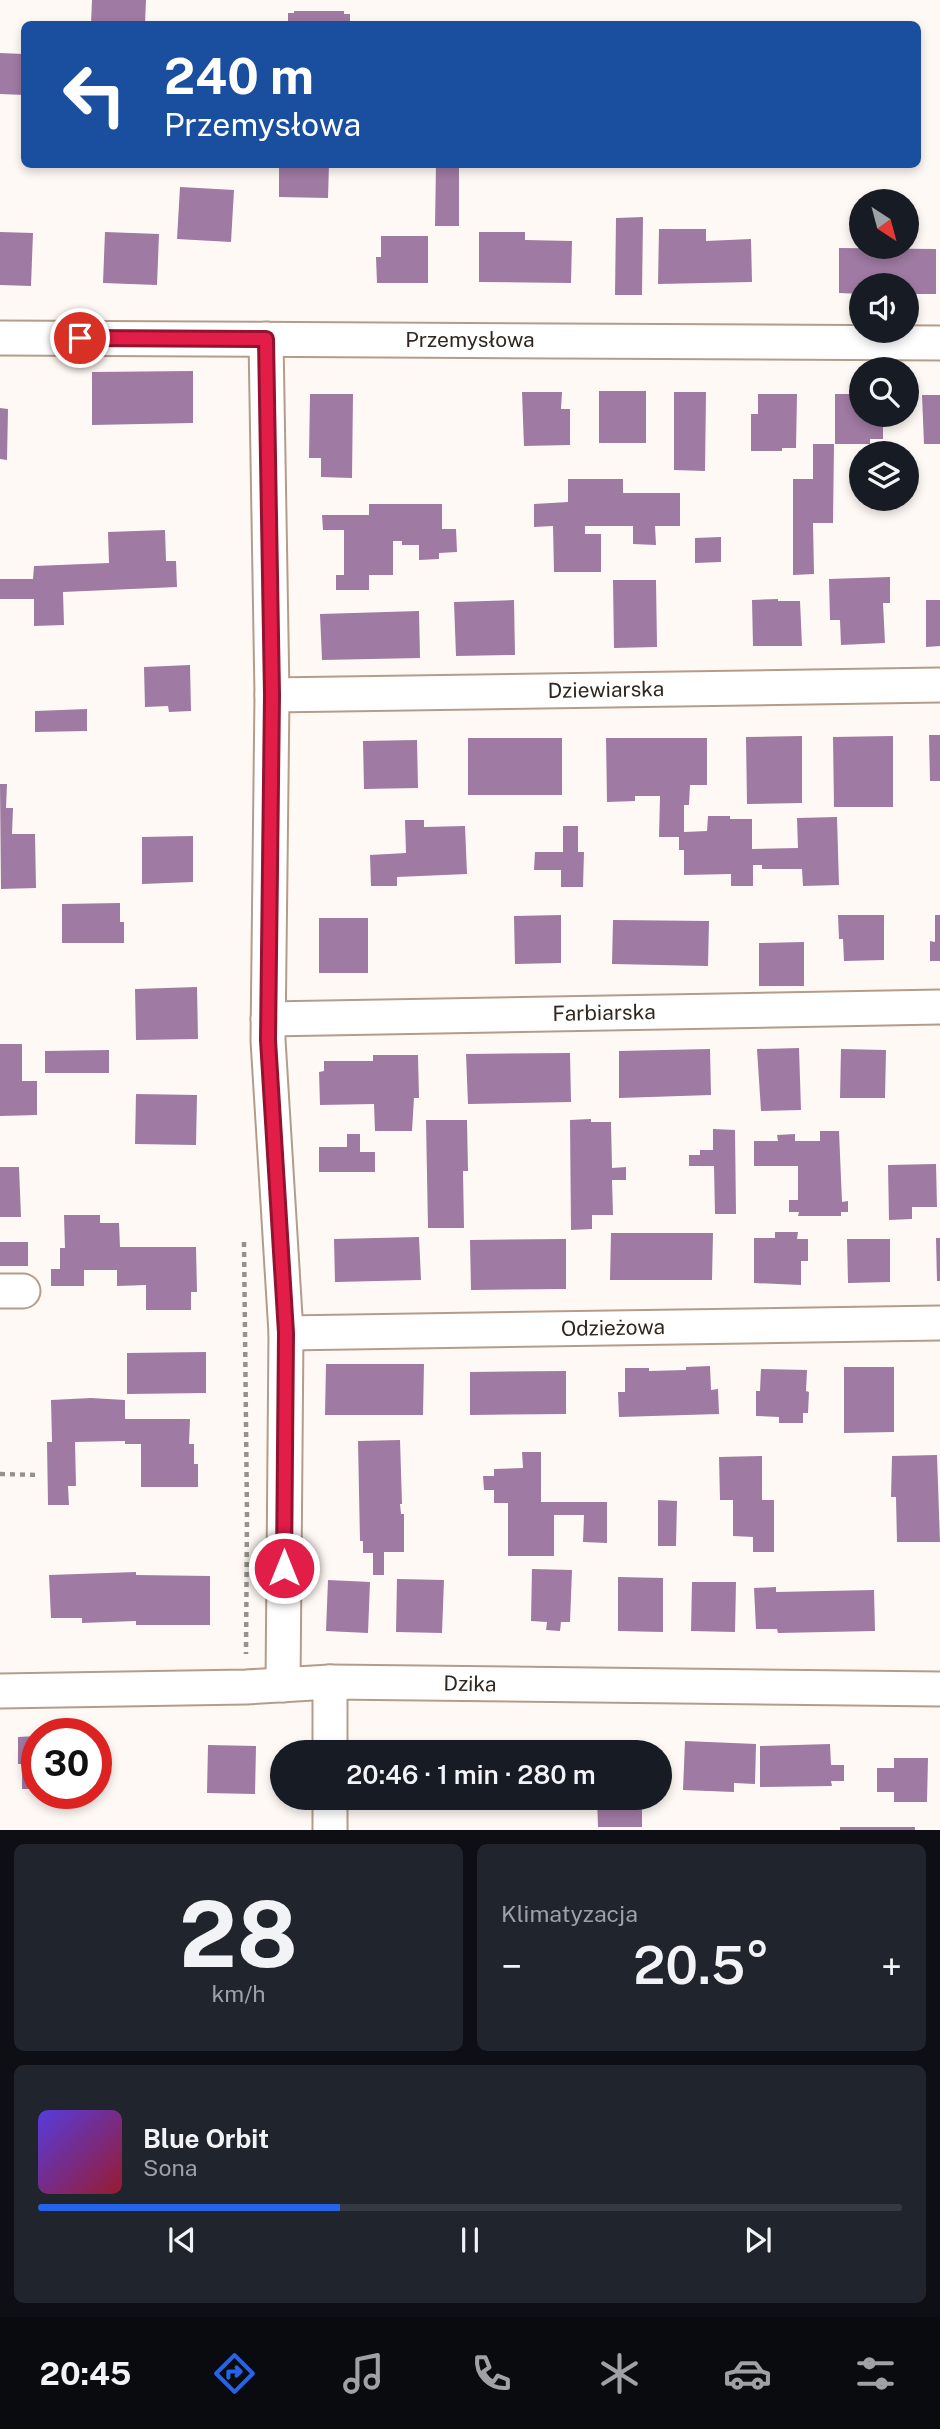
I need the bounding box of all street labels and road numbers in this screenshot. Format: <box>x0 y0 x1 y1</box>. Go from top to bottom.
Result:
street label: Przemysłowa <box>405 327 535 352</box>
street label: Dziewiarska <box>547 676 665 703</box>
street label: Farbiarska <box>552 999 656 1026</box>
street label: Odzieżowa <box>561 1314 665 1341</box>
street label: Dzika <box>443 1671 497 1696</box>

